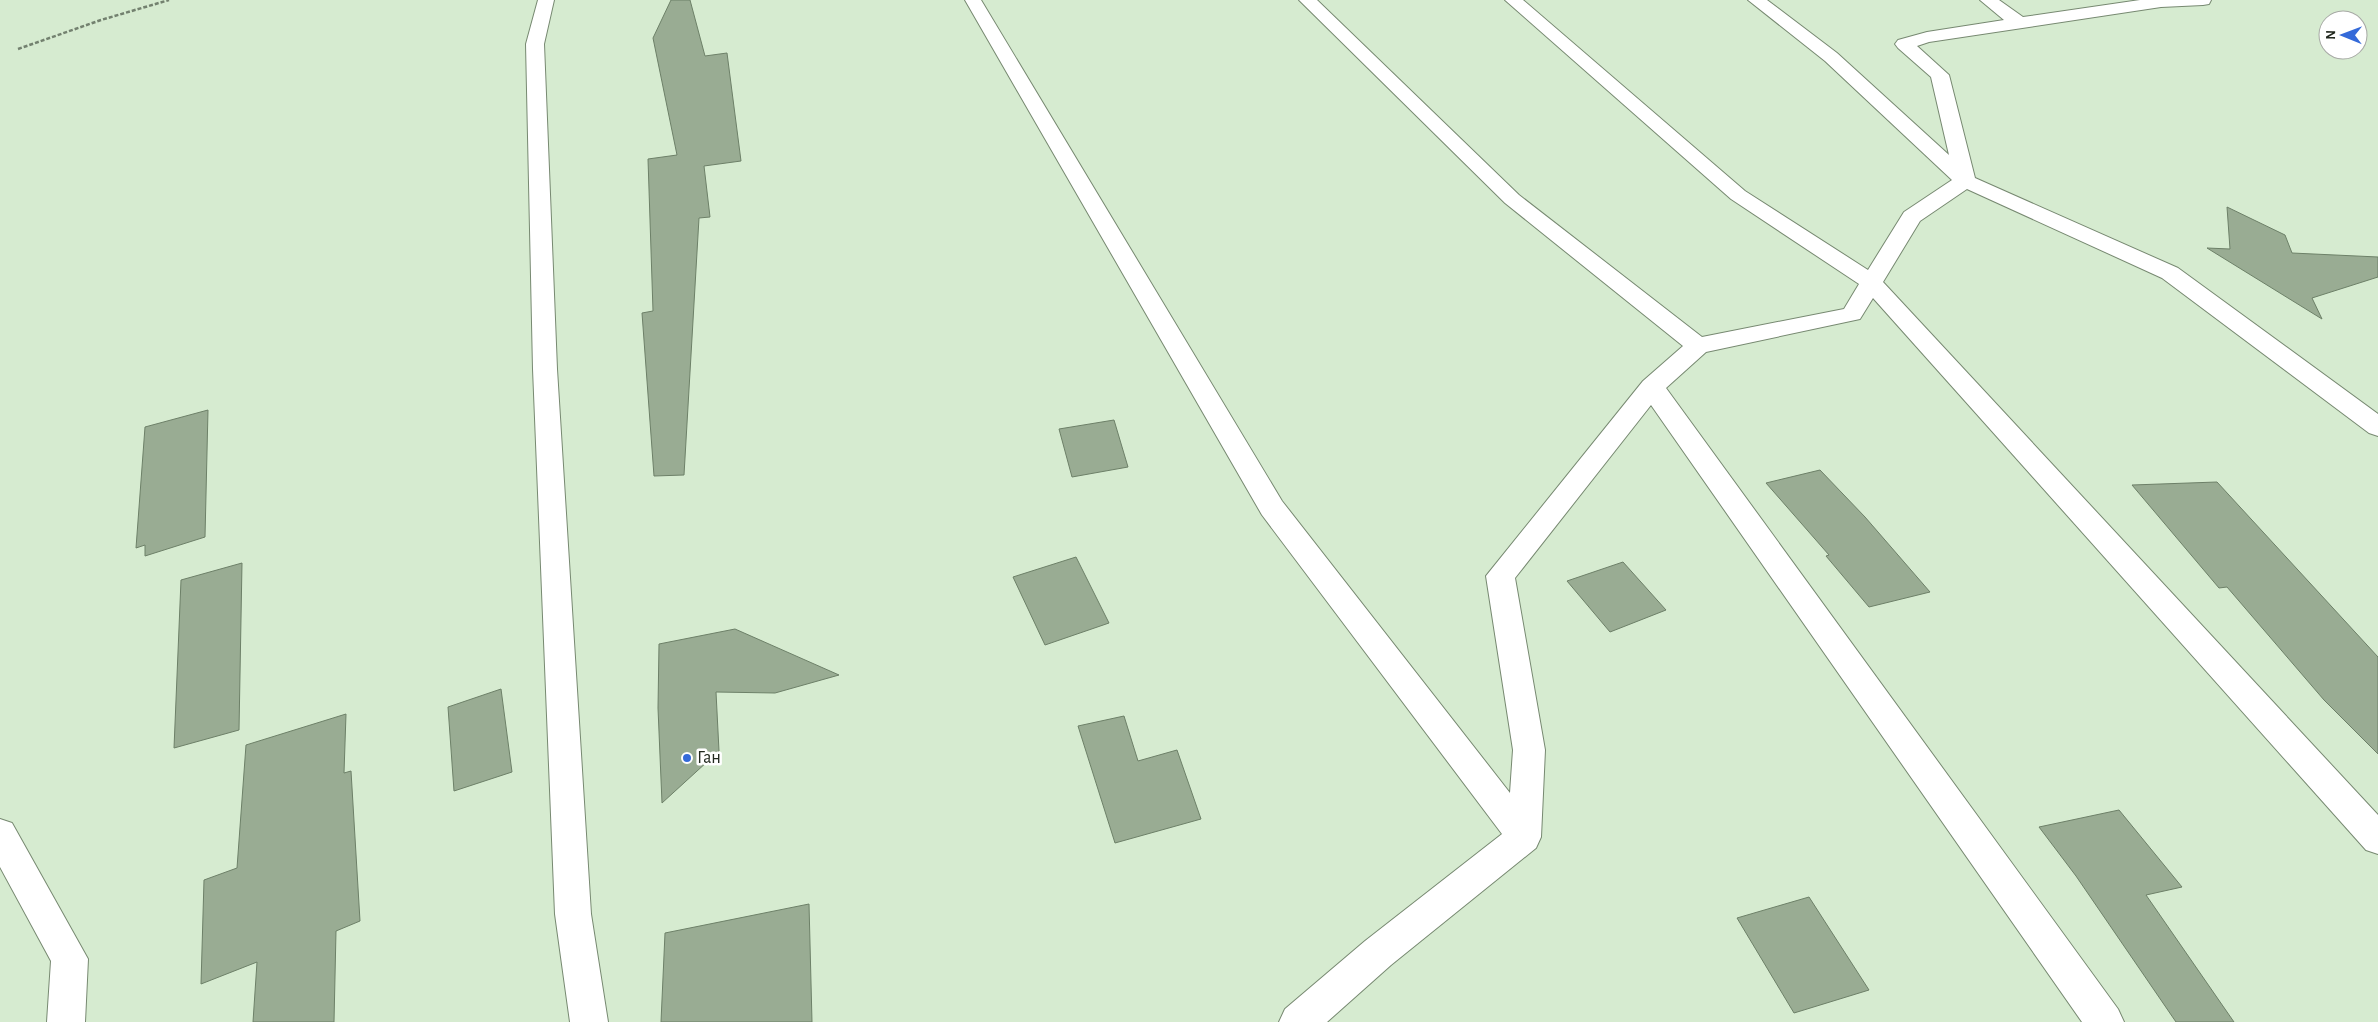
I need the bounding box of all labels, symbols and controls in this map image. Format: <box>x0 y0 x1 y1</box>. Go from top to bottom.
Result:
north arrow <box>2318 10 2368 60</box>
text: N <box>2324 30 2338 40</box>
place label: Ган <box>697 749 721 767</box>
marker: Ган <box>681 752 693 764</box>

